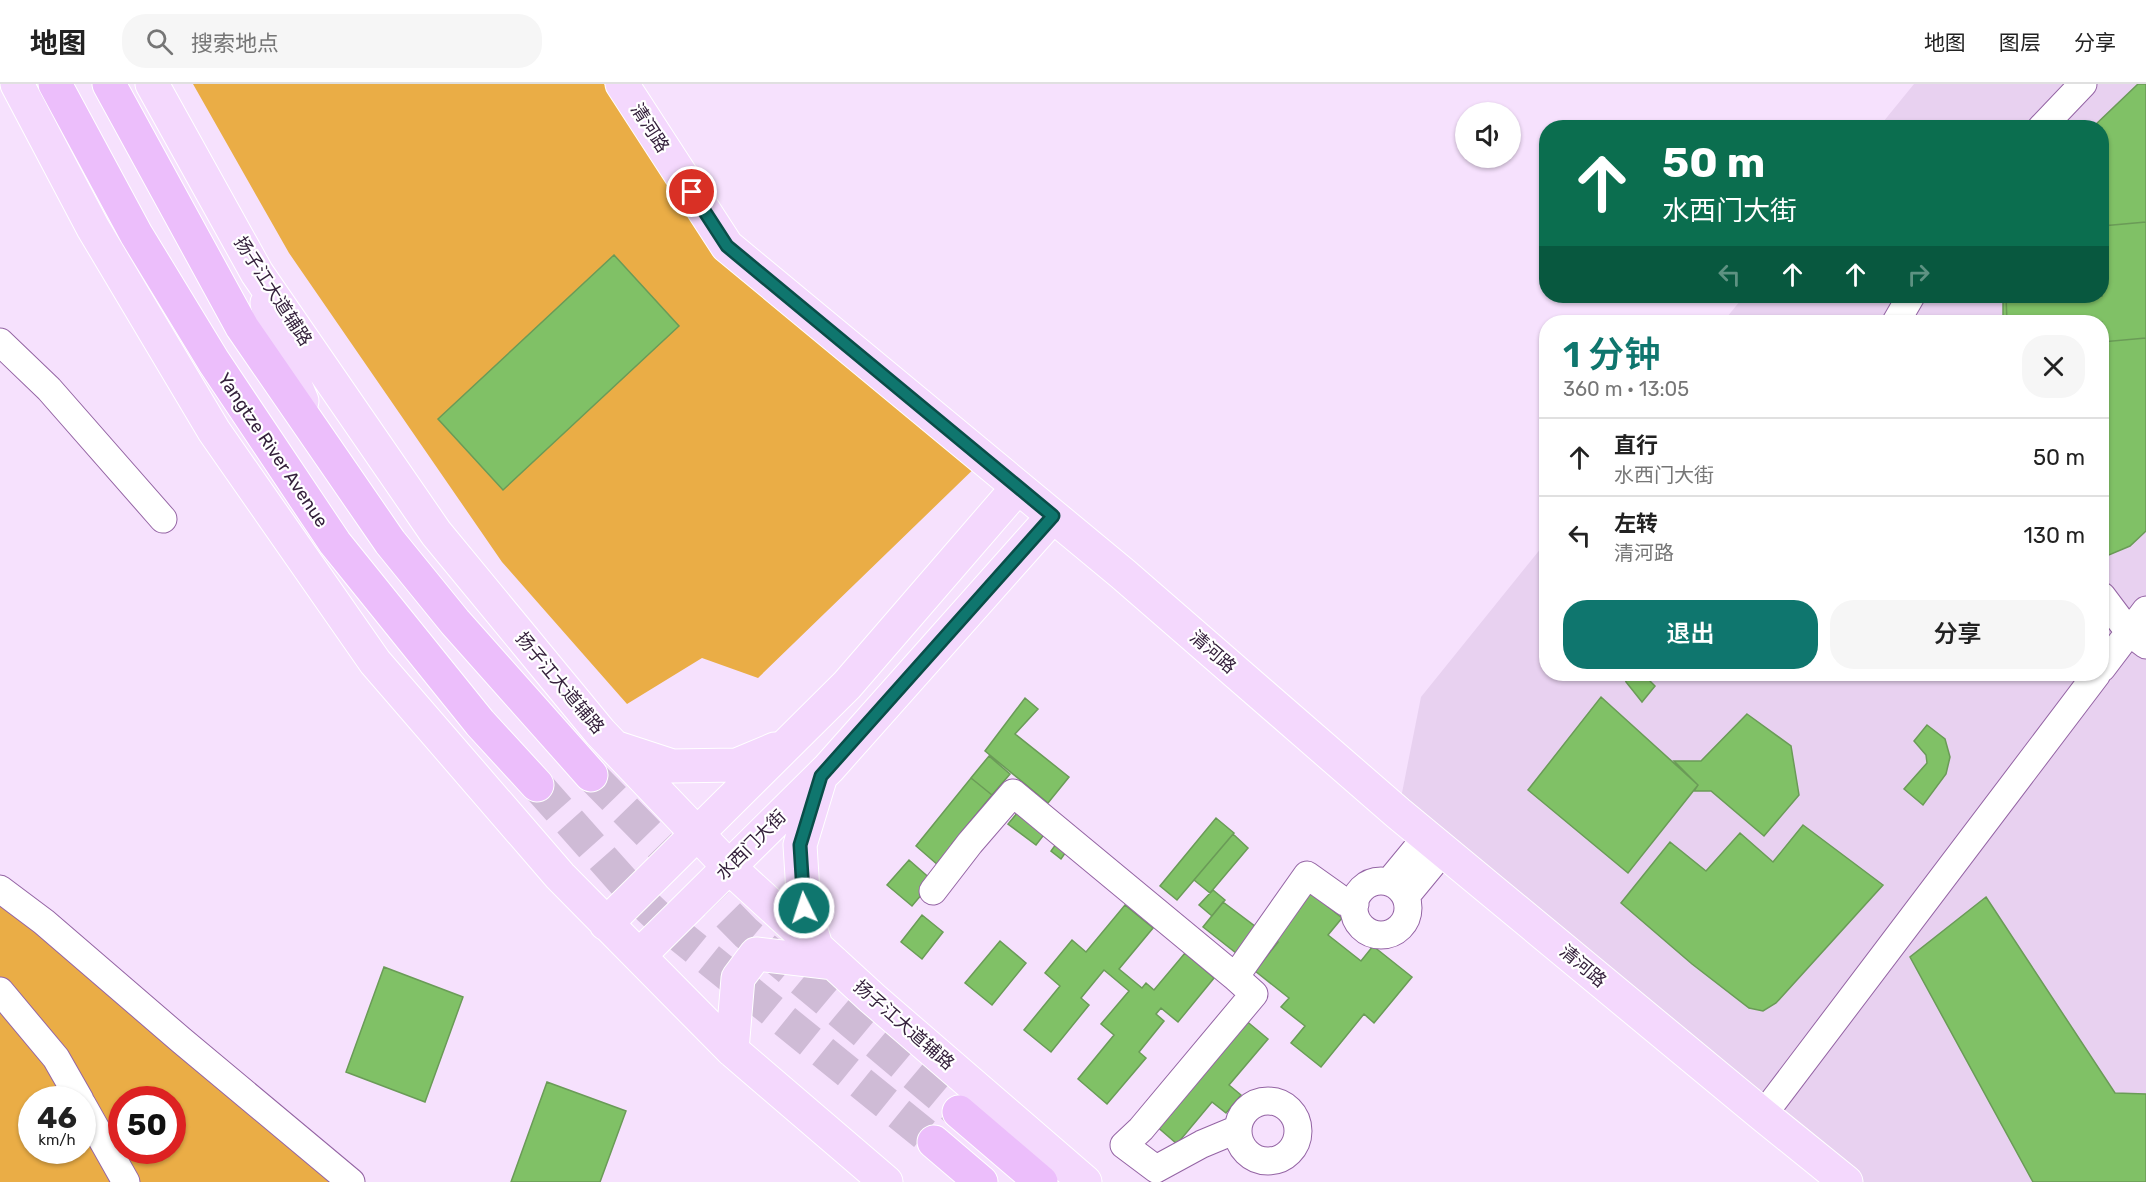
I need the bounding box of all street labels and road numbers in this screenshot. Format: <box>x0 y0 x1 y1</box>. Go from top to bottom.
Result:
street label: 清河路 <box>626 99 674 157</box>
street label: 扬子江大道辅路 <box>229 232 317 350</box>
street label: Yangtze River Avenue <box>213 369 333 531</box>
street label: 清河路 <box>1185 626 1241 678</box>
street label: 扬子江大道辅路 <box>511 628 609 738</box>
street label: 水西门大街 <box>711 805 791 885</box>
street label: 清河路 <box>1555 940 1611 992</box>
street label: 扬子江大道辅路 <box>849 975 959 1075</box>

